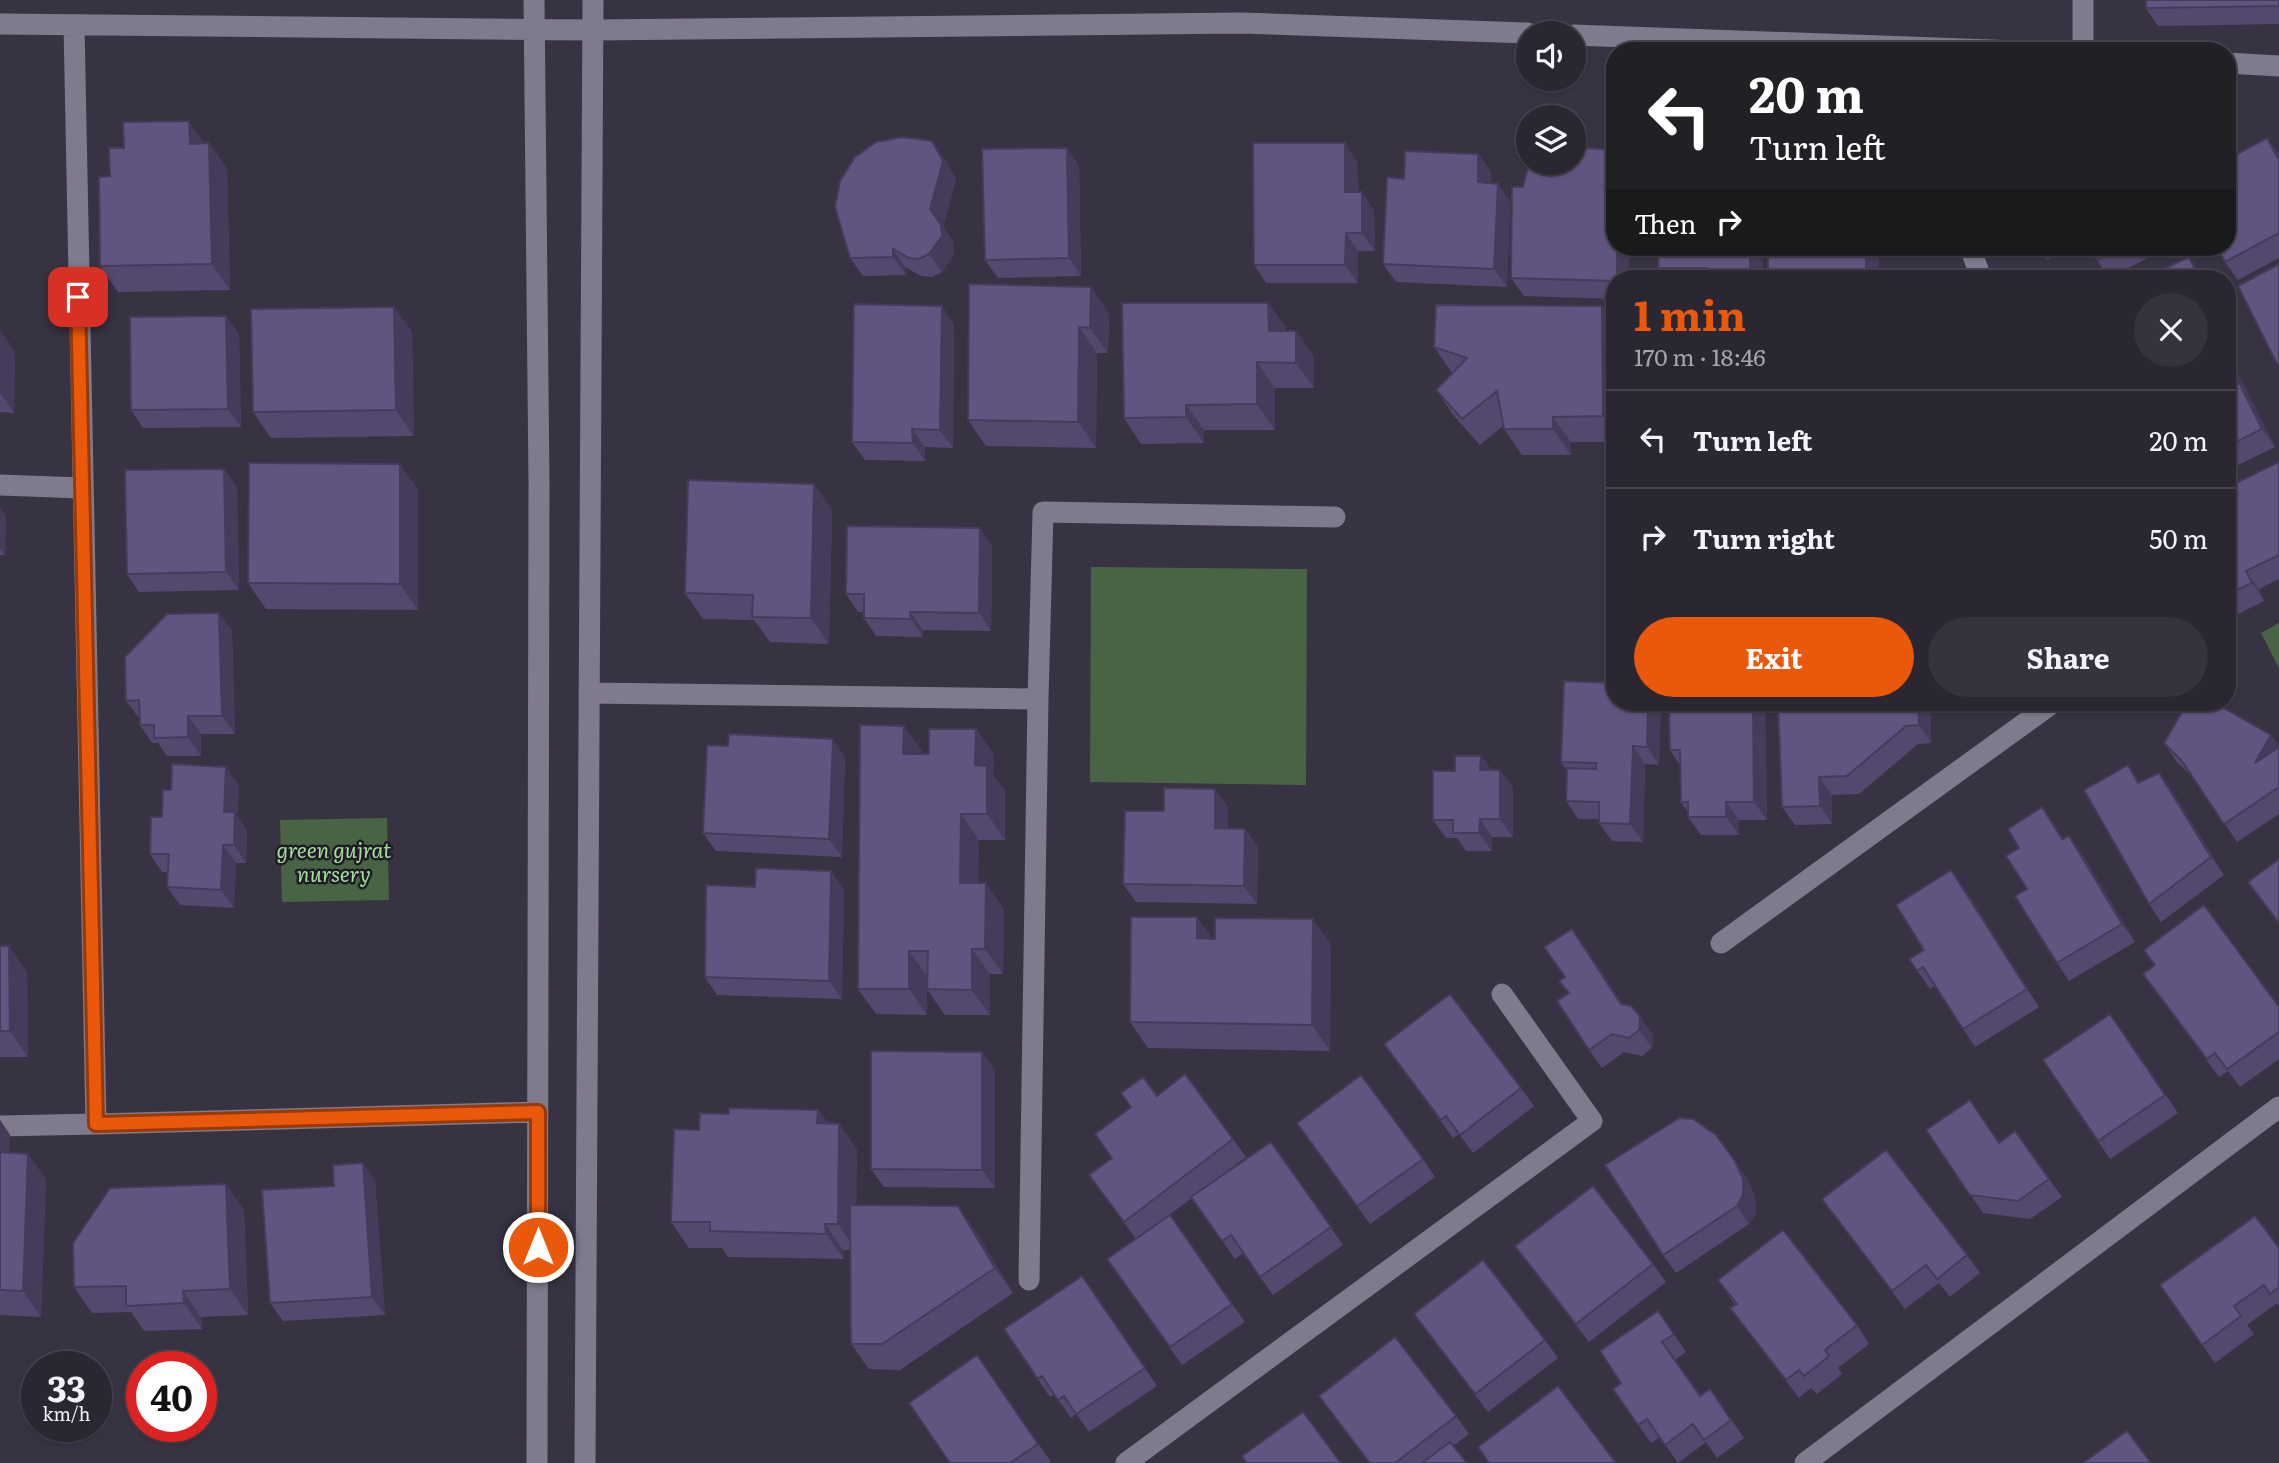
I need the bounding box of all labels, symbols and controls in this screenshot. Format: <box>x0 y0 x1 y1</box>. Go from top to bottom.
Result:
map controls <box>1516 21 1586 175</box>
button: sound <box>1516 21 1586 91</box>
text: 20 m <box>1749 55 1864 128</box>
icon: left <box>1634 70 1725 161</box>
button: layers <box>1516 105 1586 175</box>
text: Turn left <box>1749 122 1886 170</box>
text: Then <box>1634 203 1696 242</box>
icon: right <box>1710 203 1748 241</box>
pin <box>48 267 108 327</box>
icon: arrive <box>59 278 97 316</box>
text: 1 min <box>1634 282 1746 344</box>
button: close <box>2134 293 2208 367</box>
text: 170 m · 18:46 <box>1634 339 1766 373</box>
icon: left <box>1634 420 1672 458</box>
text: Turn left <box>1693 420 1812 459</box>
text: 20 m <box>2149 420 2208 459</box>
icon: right <box>1634 518 1672 556</box>
text: Turn right <box>1693 518 1835 557</box>
text: 50 m <box>2149 518 2208 557</box>
button: Exit <box>1634 617 1914 697</box>
button: Share <box>1928 617 2208 697</box>
park label: green gujrat nursery <box>277 833 392 888</box>
position arrow <box>501 1210 575 1284</box>
speed limit sign: 40 <box>126 1351 217 1442</box>
text: 33 <box>47 1361 86 1413</box>
text: km/h <box>43 1400 90 1427</box>

